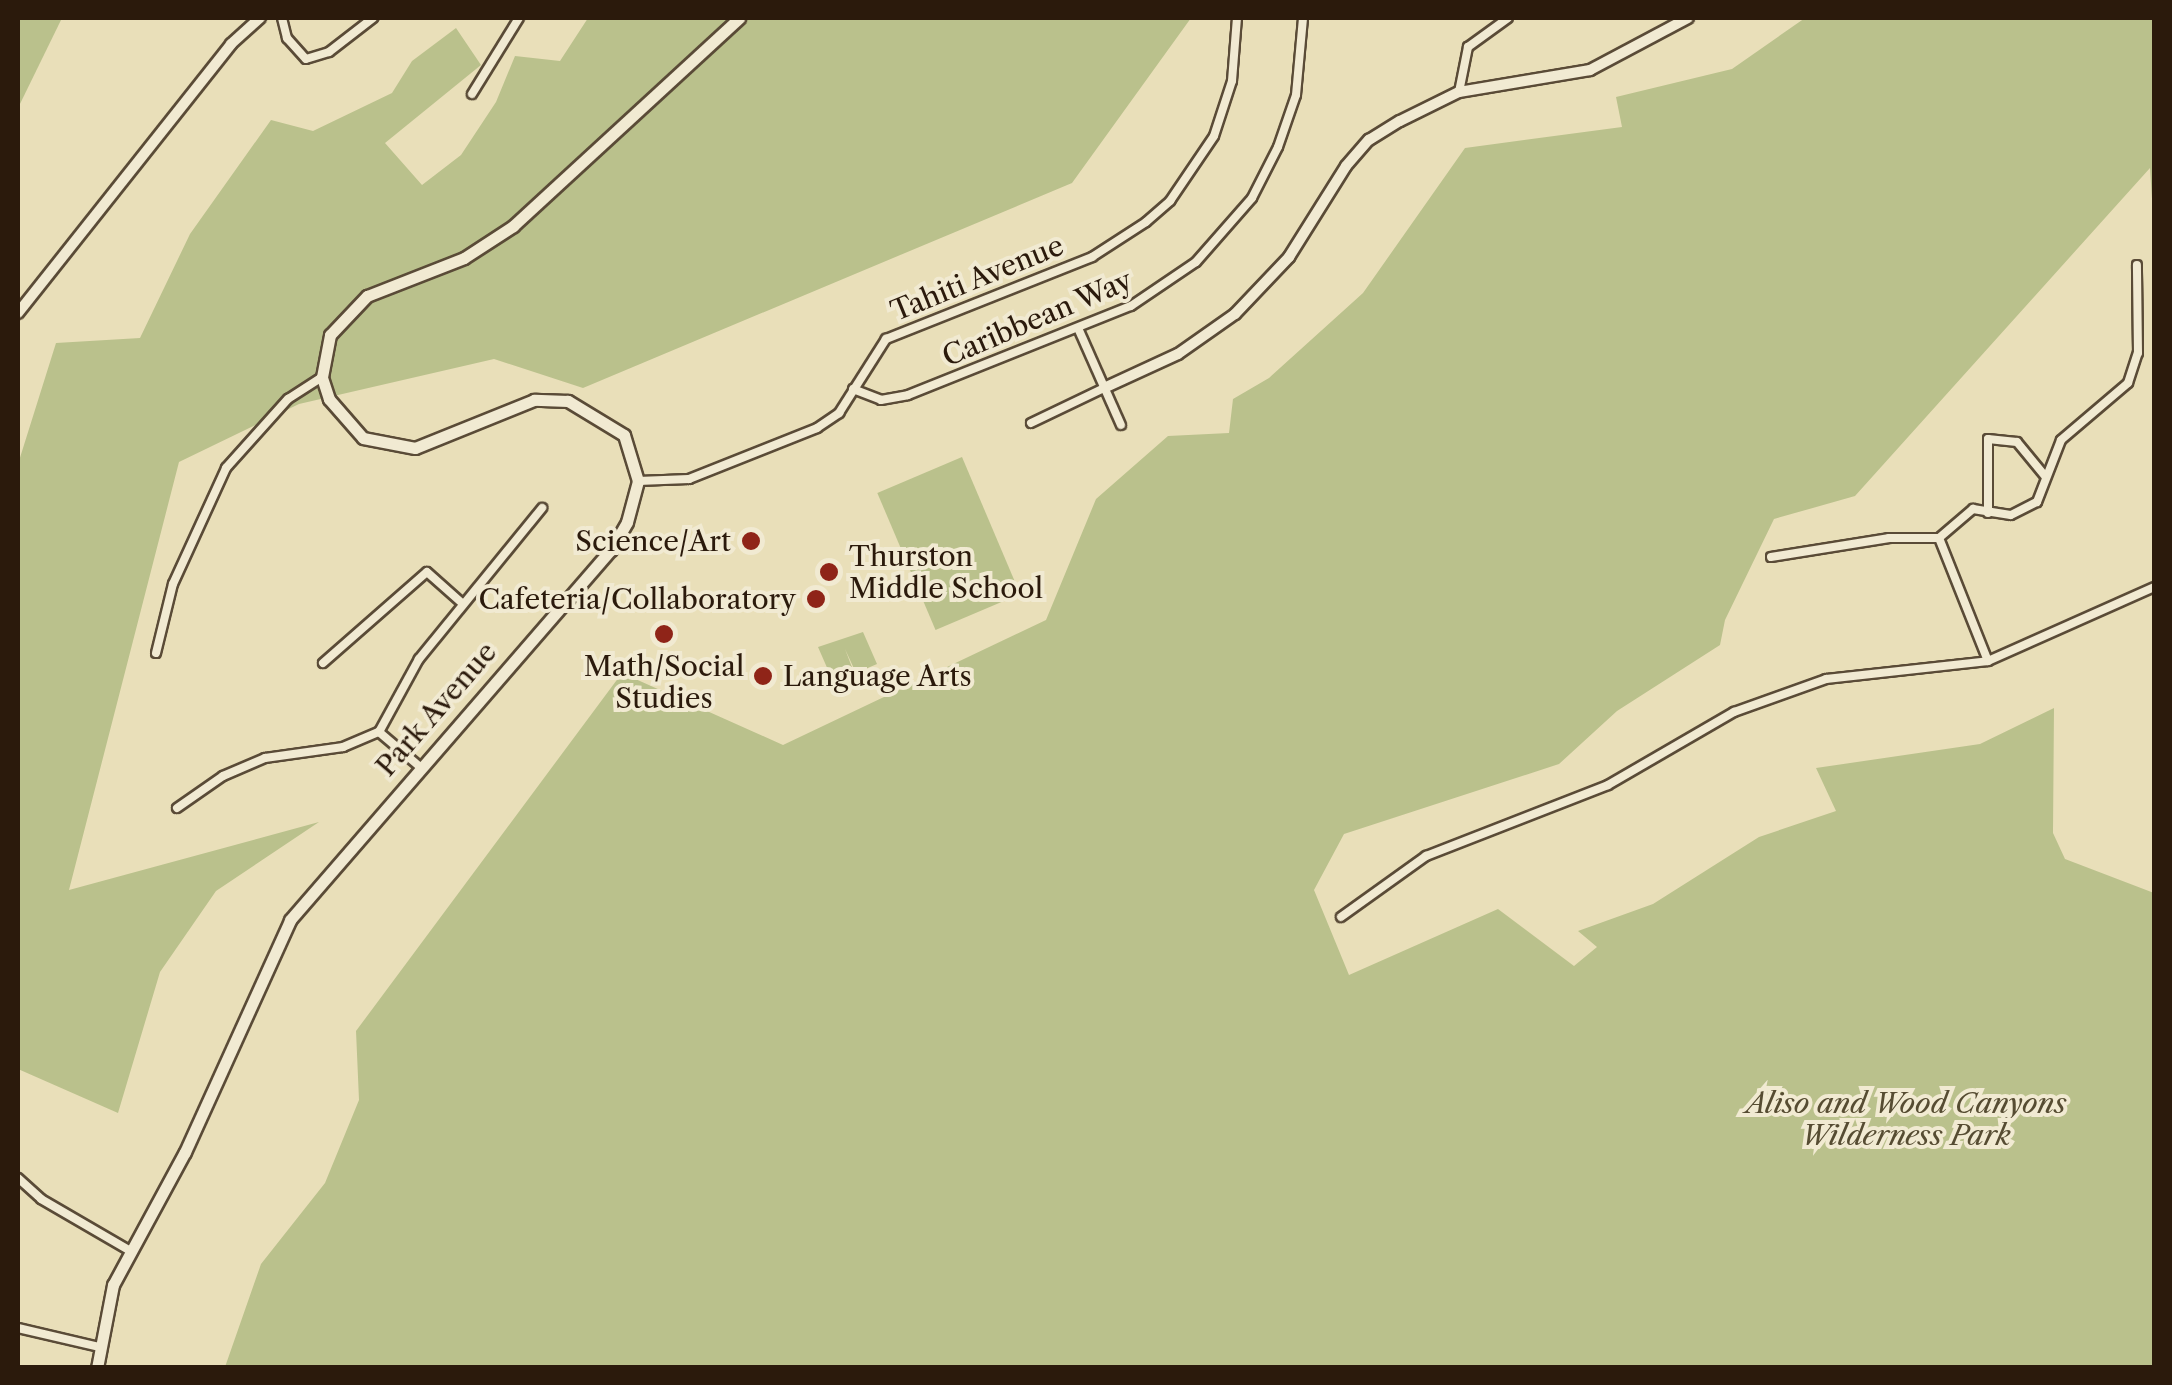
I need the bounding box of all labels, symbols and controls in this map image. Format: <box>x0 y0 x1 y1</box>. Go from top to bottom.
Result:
street label: Tahiti Avenue <box>885 228 1069 328</box>
street label: Caribbean Way <box>937 263 1137 373</box>
place label: Science/Art <box>575 524 731 558</box>
marker: Science/Art <box>740 530 762 552</box>
place label: Thurston Middle School <box>849 539 1043 605</box>
marker: Thurston Middle School <box>818 561 840 583</box>
place label: Cafeteria/Collaboratory <box>478 582 796 616</box>
marker: Cafeteria/Collaboratory <box>805 588 827 610</box>
marker: Math/Social Studies <box>653 623 675 645</box>
street label: Park Avenue <box>368 635 504 783</box>
place label: Math/Social Studies <box>584 649 744 715</box>
place label: Language Arts <box>783 659 973 693</box>
marker: Language Arts <box>752 665 774 687</box>
park label: Aliso and Wood Canyons Wilderness Park <box>1746 1086 2066 1152</box>

